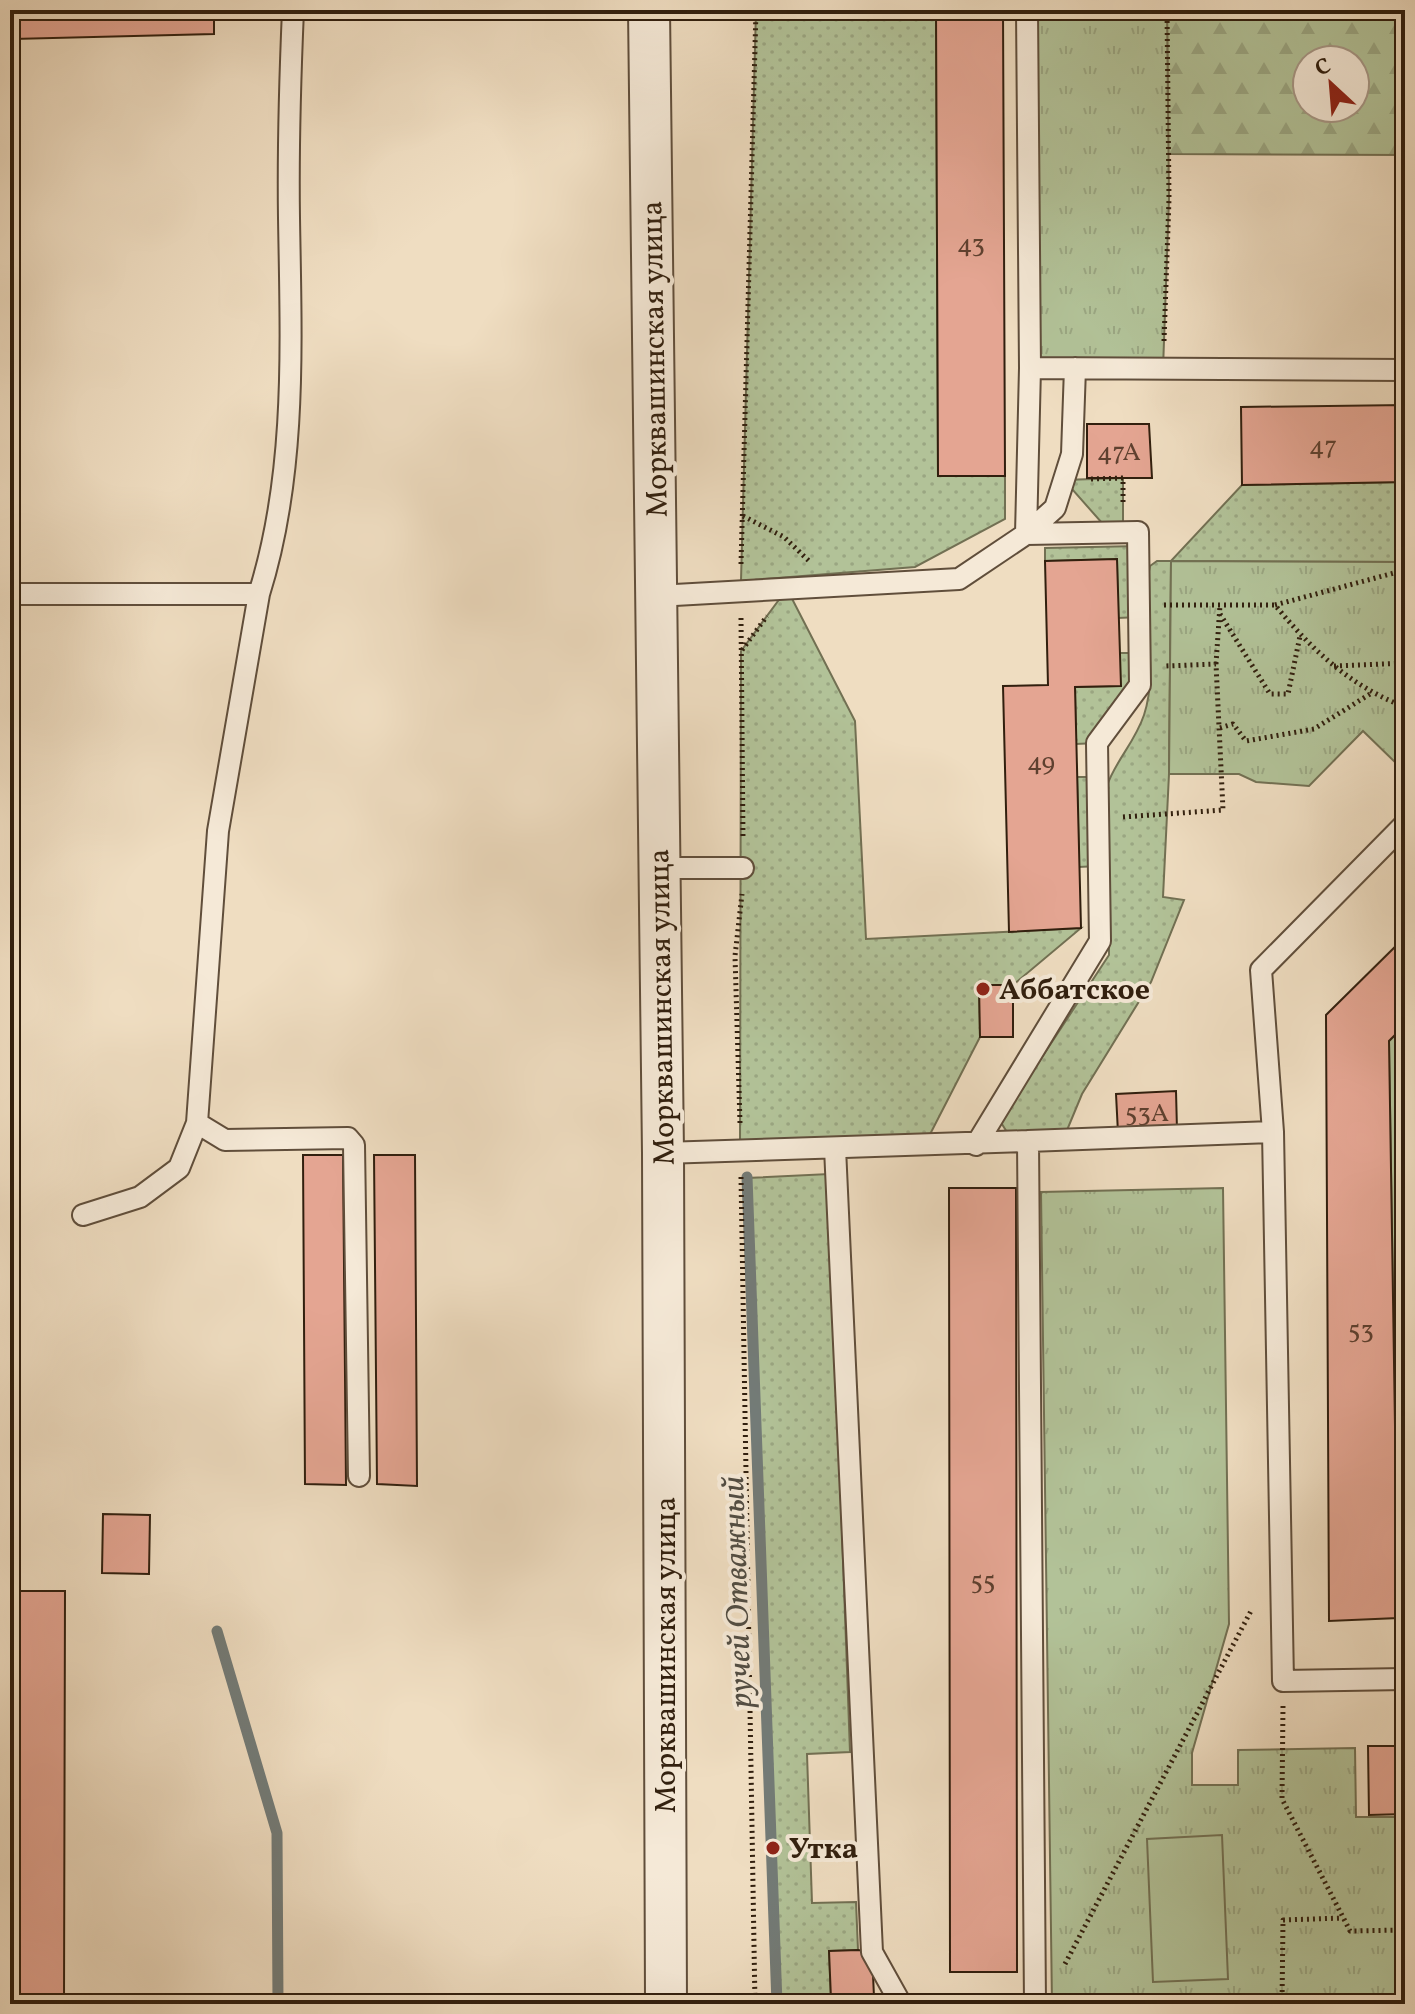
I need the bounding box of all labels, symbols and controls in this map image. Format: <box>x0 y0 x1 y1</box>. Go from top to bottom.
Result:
north arrow <box>1291 44 1371 124</box>
text: С <box>1310 51 1336 85</box>
street label: Морквашинская улица <box>632 200 680 518</box>
house number: 43 <box>957 227 985 263</box>
house number: 47 <box>1309 429 1337 465</box>
house number: 47А <box>1097 435 1141 471</box>
house number: 49 <box>1027 745 1055 781</box>
street label: Морквашинская улица <box>639 848 687 1166</box>
place label: Аббатское <box>999 970 1150 1012</box>
marker: Аббатское <box>974 980 992 998</box>
house number: 53А <box>1125 1096 1169 1132</box>
house number: 53 <box>1348 1313 1374 1349</box>
water label: ручей Отважный <box>713 1475 765 1709</box>
street label: Морквашинская улица <box>646 1497 688 1813</box>
house number: 55 <box>970 1564 996 1600</box>
place label: Утка <box>789 1829 858 1871</box>
marker: Утка <box>764 1839 782 1857</box>

